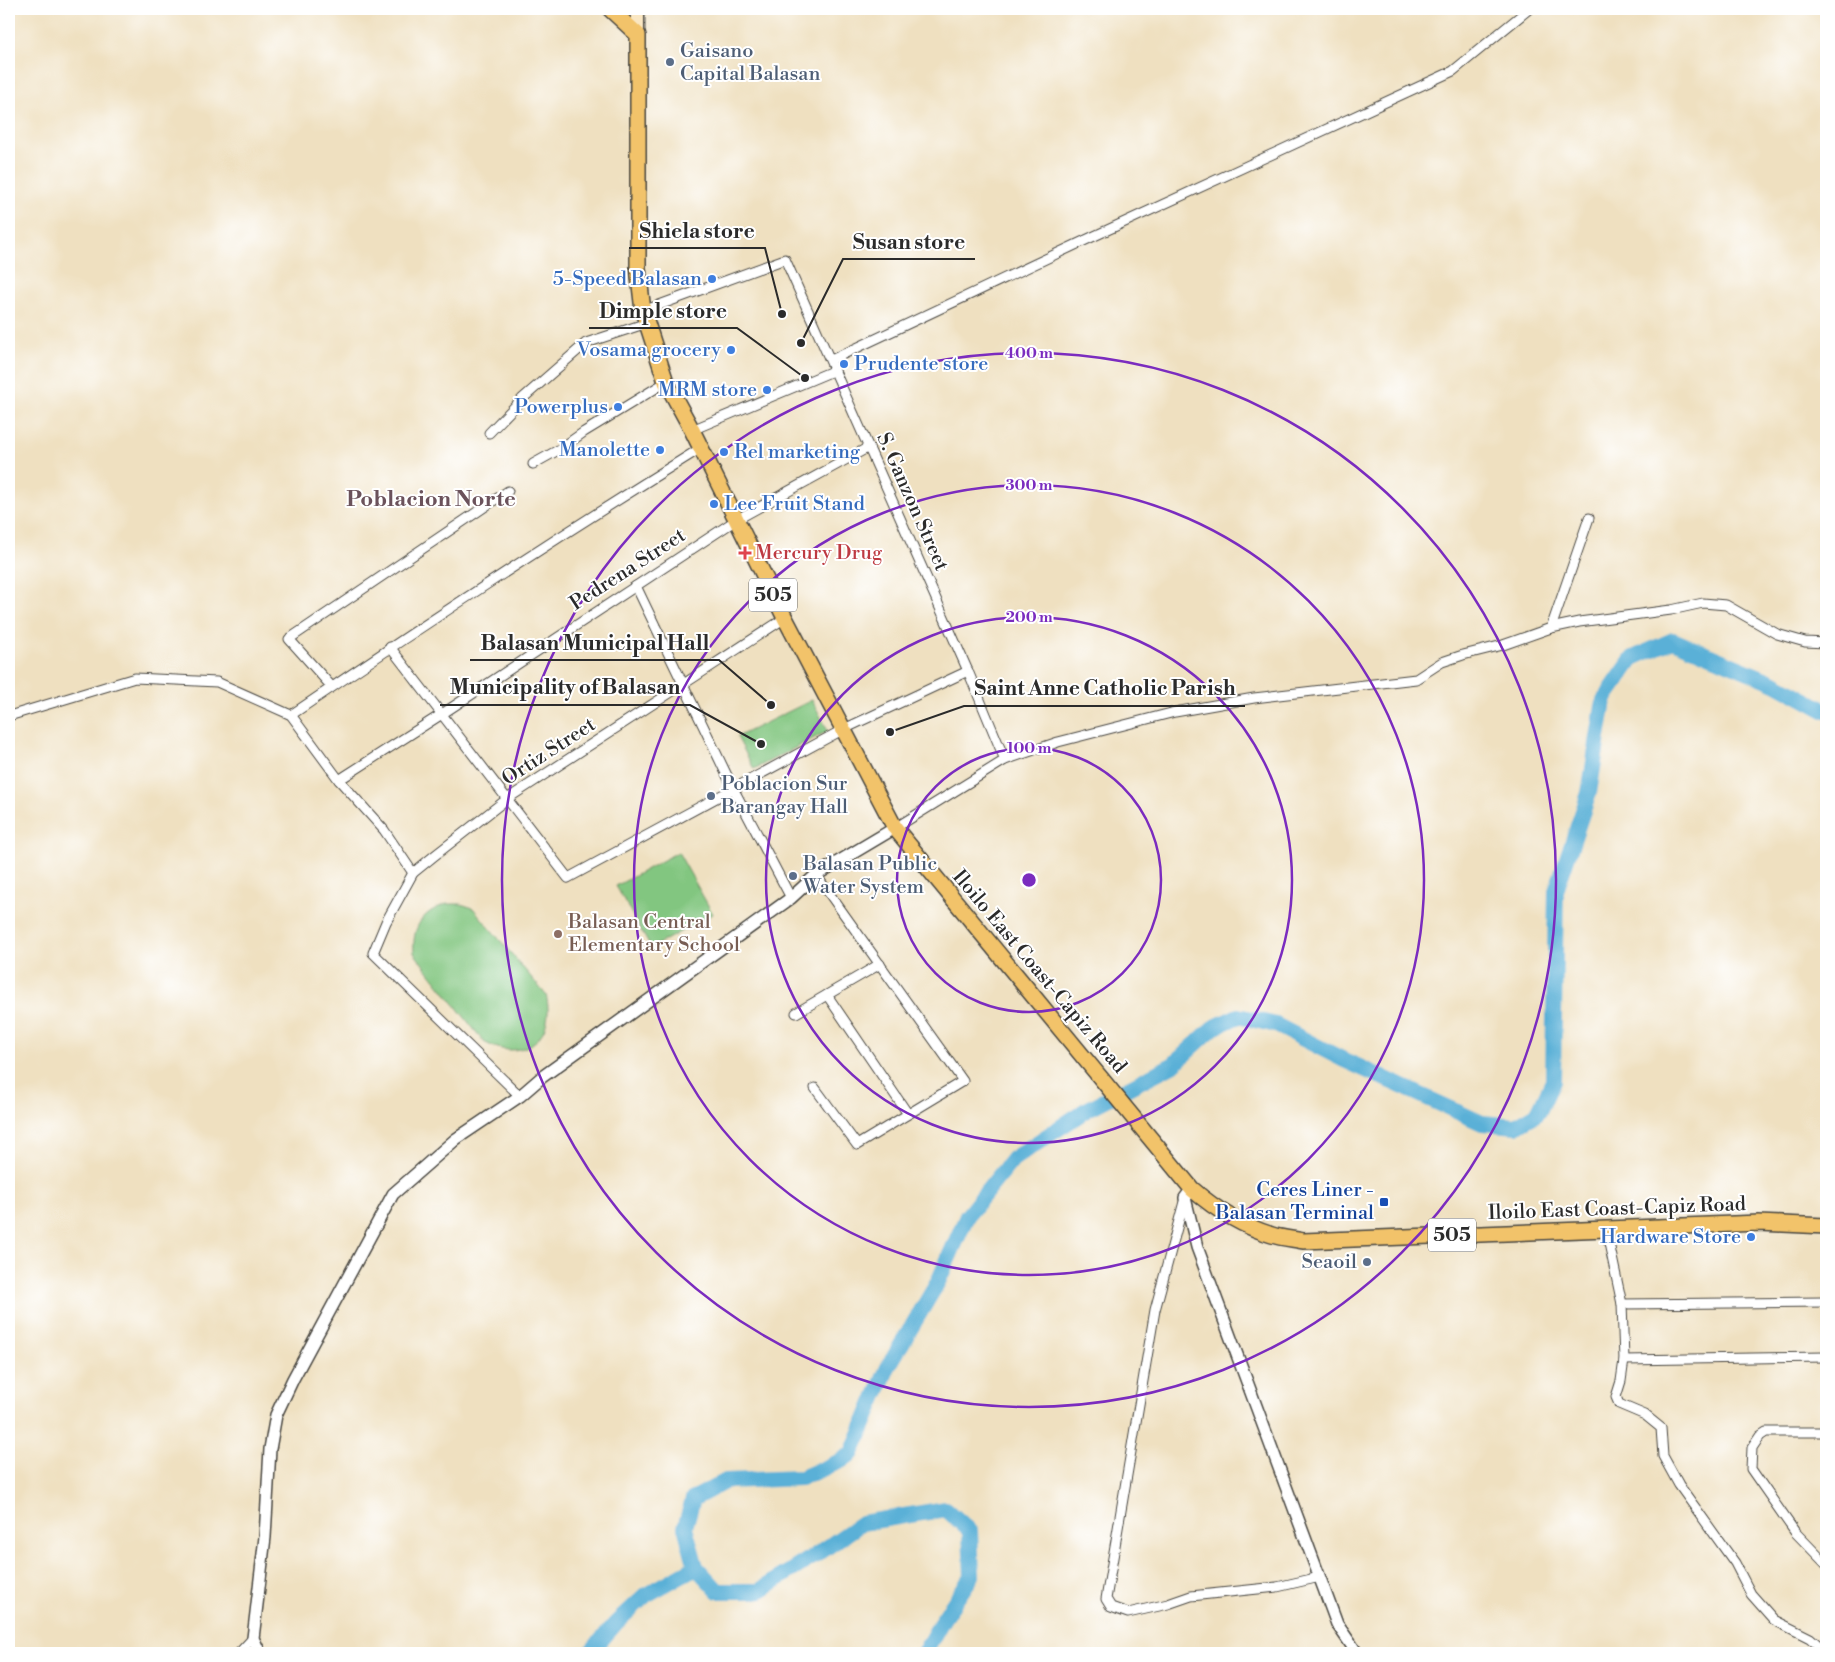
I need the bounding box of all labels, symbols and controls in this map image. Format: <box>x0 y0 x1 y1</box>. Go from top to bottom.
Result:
place label: Gaisano Capital Balasan <box>680 39 820 87</box>
marker: Gaisano Capital Balasan <box>664 56 676 68</box>
callout: Shiela store <box>629 212 765 248</box>
text: Shiela store <box>639 219 755 245</box>
callout: Susan store <box>843 223 975 259</box>
text: Susan store <box>853 230 965 256</box>
place label: 5-Speed Balasan <box>553 267 702 292</box>
marker: 5-Speed Balasan <box>706 273 718 285</box>
callout: Dimple store <box>589 292 737 328</box>
text: Dimple store <box>599 299 727 325</box>
place label: Vosama grocery <box>576 338 721 363</box>
marker: Vosama grocery <box>725 344 737 356</box>
text: 400 m <box>1005 344 1053 363</box>
place label: Prudente store <box>854 352 988 377</box>
marker: Prudente store <box>838 358 850 370</box>
place label: MRM store <box>658 378 757 403</box>
marker: MRM store <box>761 384 773 396</box>
place label: Powerplus <box>514 395 608 420</box>
marker: Powerplus <box>612 401 624 413</box>
street label: S. Ganzon Street <box>870 429 954 575</box>
place label: Manolette <box>559 438 650 463</box>
place label: Rel marketing <box>734 440 861 465</box>
marker: Manolette <box>654 444 666 456</box>
marker: Rel marketing <box>718 446 730 458</box>
text: 300 m <box>1006 476 1053 495</box>
district label: Poblacion Norte <box>346 486 516 513</box>
place label: Lee Fruit Stand <box>724 492 866 517</box>
marker: Lee Fruit Stand <box>708 498 720 510</box>
street label: Pedrena Street <box>565 523 691 617</box>
place label: Mercury Drug <box>755 541 883 566</box>
marker: Mercury Drug <box>739 547 751 559</box>
road number: 505 <box>749 578 797 612</box>
text: 200 m <box>1005 608 1053 627</box>
callout: Balasan Municipal Hall <box>470 624 719 660</box>
text: Balasan Municipal Hall <box>480 631 710 657</box>
callout: Municipality of Balasan <box>440 669 690 705</box>
callout: Saint Anne Catholic Parish <box>964 670 1245 706</box>
text: Municipality of Balasan <box>450 675 680 701</box>
text: Saint Anne Catholic Parish <box>974 676 1236 702</box>
street label: Ortiz Street <box>498 712 600 792</box>
text: 100 m <box>1007 739 1052 758</box>
place label: Poblacion Sur Barangay Hall <box>720 772 848 820</box>
marker: Poblacion Sur Barangay Hall <box>705 790 717 802</box>
place label: Balasan Public Water System <box>802 852 937 900</box>
street label: Iloilo East Coast-Capiz Road <box>946 865 1132 1079</box>
marker: Balasan Public Water System <box>787 870 799 882</box>
centre of rings <box>1020 871 1038 889</box>
place label: Balasan Central Elementary School <box>567 910 740 958</box>
marker: Balasan Central Elementary School <box>552 928 564 940</box>
place label: Ceres Liner - Balasan Terminal <box>1214 1178 1374 1226</box>
street label: Iloilo East Coast-Capiz Road <box>1488 1192 1747 1226</box>
marker: Ceres Liner - Balasan Terminal <box>1378 1196 1390 1208</box>
road number: 505 <box>1428 1218 1476 1252</box>
place label: Hardware Store <box>1600 1225 1741 1250</box>
marker: Hardware Store <box>1745 1231 1757 1243</box>
place label: Seaoil <box>1302 1250 1357 1275</box>
marker: Seaoil <box>1361 1256 1373 1268</box>

